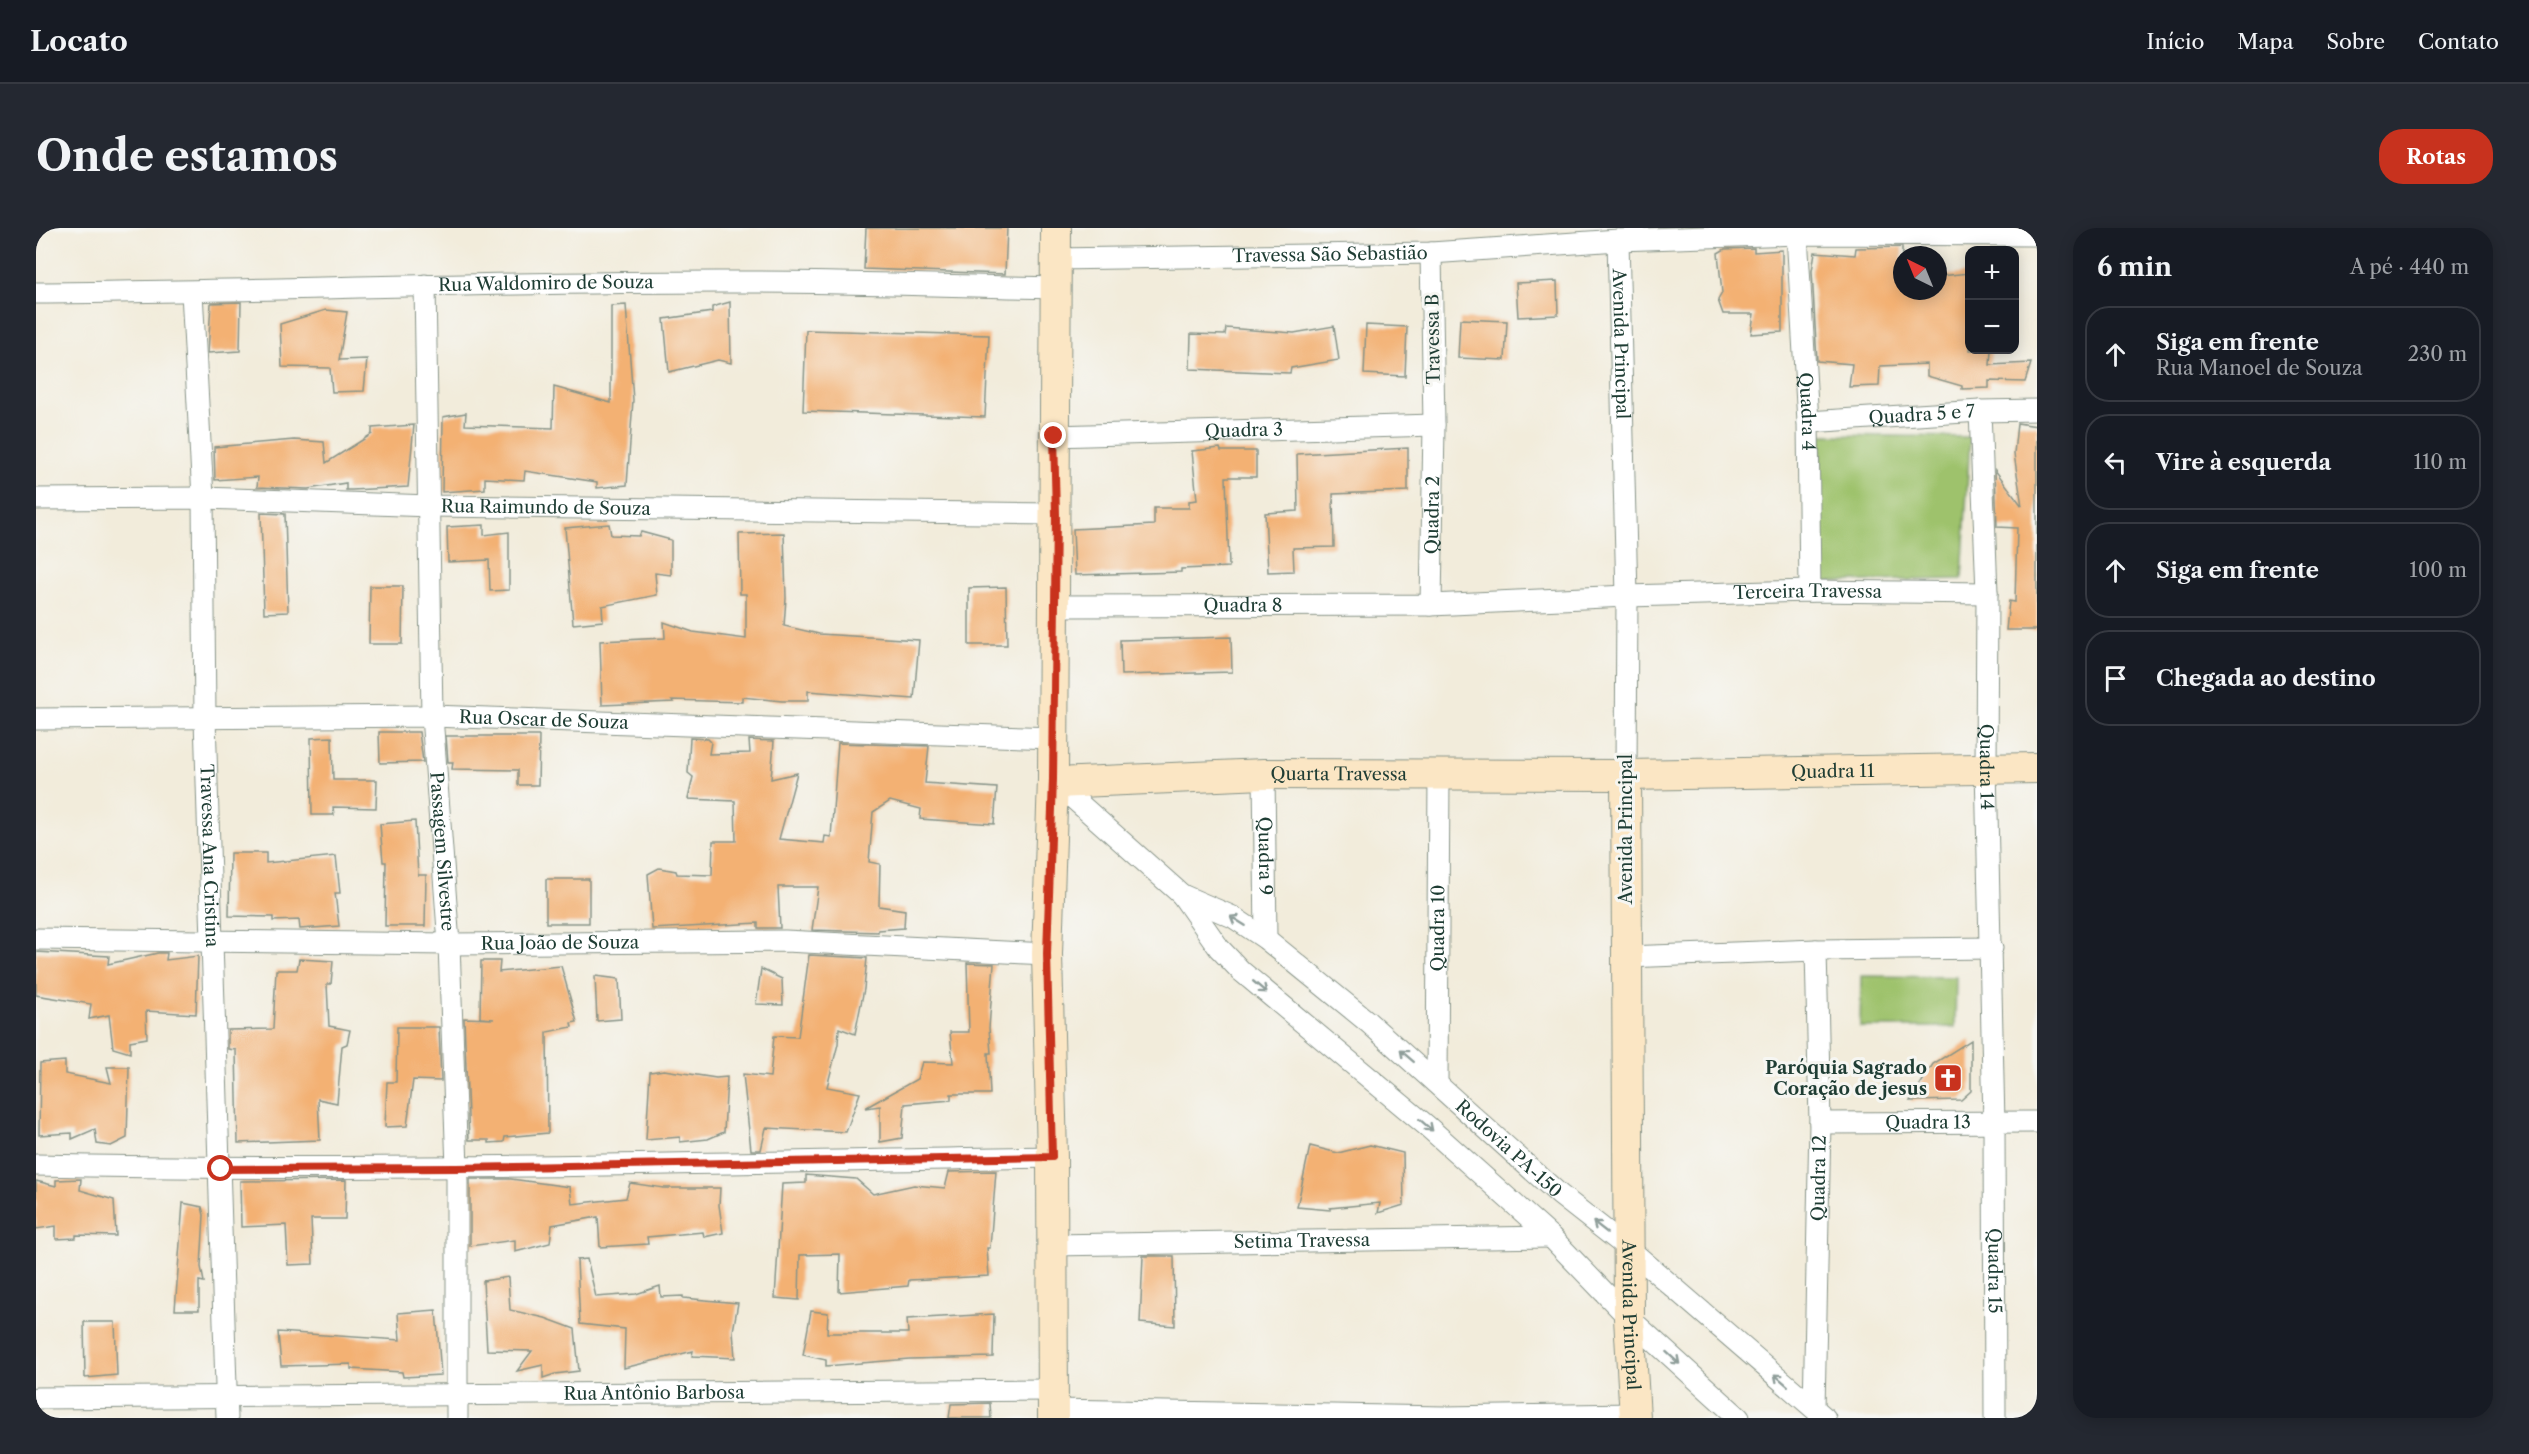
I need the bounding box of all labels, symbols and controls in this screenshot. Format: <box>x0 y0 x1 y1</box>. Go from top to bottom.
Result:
text: Locato <box>30 24 128 58</box>
text: Início <box>2147 29 2204 54</box>
text: Mapa <box>2237 29 2294 54</box>
text: Sobre <box>2327 29 2385 54</box>
text: Contato <box>2418 29 2499 54</box>
button: Rotas <box>2379 129 2493 184</box>
text: Onde estamos <box>36 130 338 182</box>
street label: Travessa São Sebastião <box>1232 242 1428 267</box>
north arrow <box>1893 246 1947 300</box>
map controls <box>1965 246 2019 354</box>
button: + <box>1965 246 2019 300</box>
text: 6 min <box>2097 251 2172 283</box>
text: A pé · 440 m <box>2350 255 2469 279</box>
street label: Avenida Principal <box>1608 267 1634 419</box>
street label: Rua Waldomiro de Souza <box>438 271 654 296</box>
street label: Travessa B <box>1421 294 1445 384</box>
button: − <box>1965 300 2019 354</box>
text: Siga em frente <box>2156 329 2319 356</box>
icon: ahead <box>2099 338 2132 371</box>
text: 230 m <box>2408 342 2467 366</box>
text: Rua Manoel de Souza <box>2156 356 2363 380</box>
street label: Quadra 4 <box>1794 372 1819 451</box>
street label: Quadra 5 e 7 <box>1868 400 1976 429</box>
street label: Quadra 3 <box>1205 418 1283 443</box>
route end <box>1040 422 1066 448</box>
icon: left <box>2099 446 2132 479</box>
text: Vire à esquerda <box>2156 449 2331 476</box>
text: 110 m <box>2414 450 2467 474</box>
street label: Quadra 2 <box>1421 476 1444 554</box>
street label: Rua Raimundo de Souza <box>441 495 652 520</box>
icon: ahead <box>2099 554 2132 587</box>
text: Siga em frente <box>2156 557 2319 584</box>
text: 100 m <box>2409 558 2467 582</box>
street label: Terceira Travessa <box>1733 580 1883 604</box>
street label: Quadra 8 <box>1204 594 1282 617</box>
icon: arrive <box>2099 662 2132 695</box>
text: Chegada ao destino <box>2156 665 2376 692</box>
street label: Rua Oscar de Souza <box>459 706 630 734</box>
street label: Quadra 14 <box>1975 724 1998 810</box>
street label: Avenida Principal <box>1615 754 1637 905</box>
street label: Quadra 11 <box>1791 760 1875 783</box>
street label: Quarta Travessa <box>1270 763 1408 785</box>
street label: Travessa Ana Cristina <box>195 764 223 948</box>
street label: Passagem Silvestre <box>425 771 459 932</box>
street label: Quadra 9 <box>1254 817 1276 895</box>
street label: Quadra 10 <box>1427 884 1449 972</box>
one-way arrow <box>1230 915 1247 927</box>
street label: Rua João de Souza <box>481 931 640 955</box>
one-way arrow <box>1252 981 1268 994</box>
one-way arrow <box>1400 1049 1415 1063</box>
place label: Paróquia Sagrado Coração de jesus <box>1765 1057 1927 1100</box>
church icon: Paróquia Sagrado Coração de jesus <box>1932 1062 1964 1094</box>
street label: Rodovia PA-150 <box>1451 1095 1566 1202</box>
street label: Quadra 13 <box>1885 1111 1971 1134</box>
one-way arrow <box>1418 1118 1433 1132</box>
street label: Quadra 12 <box>1807 1135 1831 1221</box>
route start <box>207 1155 233 1181</box>
one-way arrow <box>1592 1220 1608 1233</box>
street label: Quadra 15 <box>1983 1228 2006 1314</box>
street label: Setima Travessa <box>1234 1229 1371 1253</box>
street label: Avenida Principal <box>1618 1239 1644 1391</box>
one-way arrow <box>1665 1351 1680 1365</box>
one-way arrow <box>1774 1373 1789 1387</box>
street label: Rua Antônio Barbosa <box>563 1381 745 1405</box>

